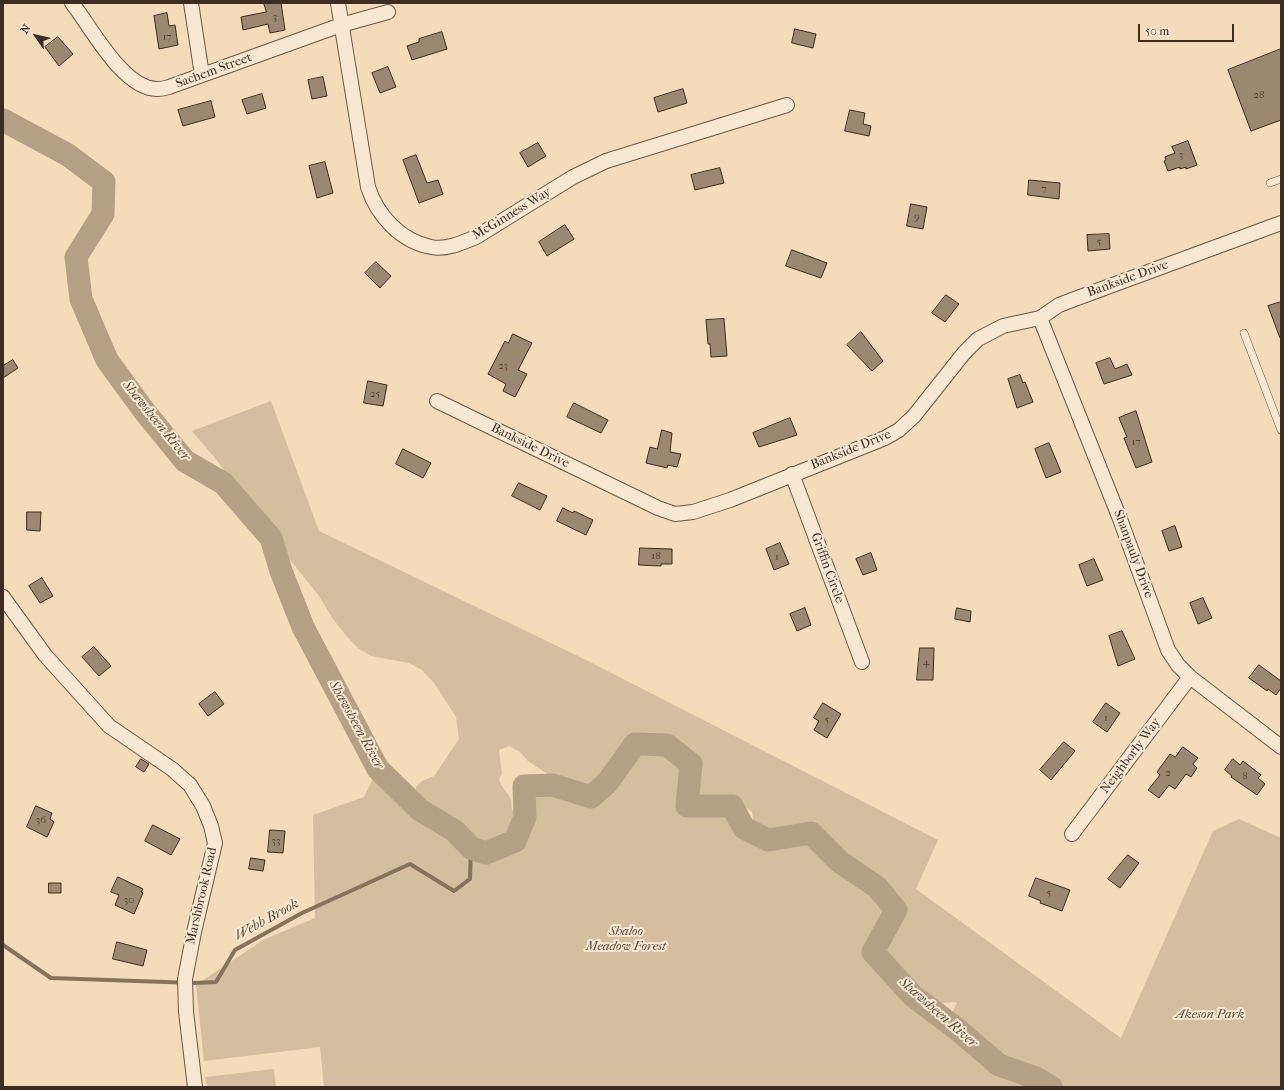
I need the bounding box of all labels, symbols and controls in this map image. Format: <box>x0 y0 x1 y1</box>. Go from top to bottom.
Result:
house number: 3 <box>273 10 277 24</box>
north arrow <box>16 16 56 56</box>
scale bar <box>1140 16 1236 42</box>
text: N <box>18 22 33 36</box>
text: 50 m <box>1145 24 1169 38</box>
house number: 17 <box>162 30 172 44</box>
street label: Sachem Street <box>174 50 254 92</box>
house number: 28 <box>1253 88 1265 102</box>
house number: 3 <box>1179 148 1183 162</box>
house number: 7 <box>1041 182 1047 196</box>
street label: McGinness Way <box>470 184 554 244</box>
house number: 9 <box>914 210 920 224</box>
house number: 5 <box>1097 235 1101 249</box>
street label: Bankside Drive <box>1085 257 1171 301</box>
house number: 23 <box>498 359 508 373</box>
water label: Shawsheen River <box>118 377 194 465</box>
house number: 25 <box>370 387 380 401</box>
street label: Bankside Drive <box>488 420 572 472</box>
street label: Bankside Drive <box>809 427 893 473</box>
house number: 17 <box>1131 435 1141 449</box>
street label: Shanpauly Drive <box>1110 508 1156 600</box>
street label: Griffin Circle <box>807 531 847 605</box>
house number: 18 <box>651 549 661 563</box>
house number: 1 <box>775 550 779 564</box>
house number: 4 <box>923 655 929 669</box>
water label: Shawsheen River <box>325 678 387 772</box>
house number: 1 <box>1104 711 1108 725</box>
house number: 5 <box>825 713 829 727</box>
street label: Neighborly Way <box>1098 715 1164 797</box>
house number: 2 <box>1165 766 1171 780</box>
house number: 8 <box>1242 769 1248 783</box>
house number: 36 <box>36 813 46 827</box>
house number: 33 <box>271 834 281 848</box>
street label: Marshbrook Road <box>183 846 221 946</box>
house number: 5 <box>1047 886 1051 900</box>
house number: 30 <box>124 893 134 907</box>
water label: Webb Brook <box>232 896 302 944</box>
park label: Shaloo Meadow Forest <box>586 924 666 955</box>
water label: Shawsheen River <box>895 974 981 1052</box>
park label: Akeson Park <box>1176 1007 1244 1023</box>

